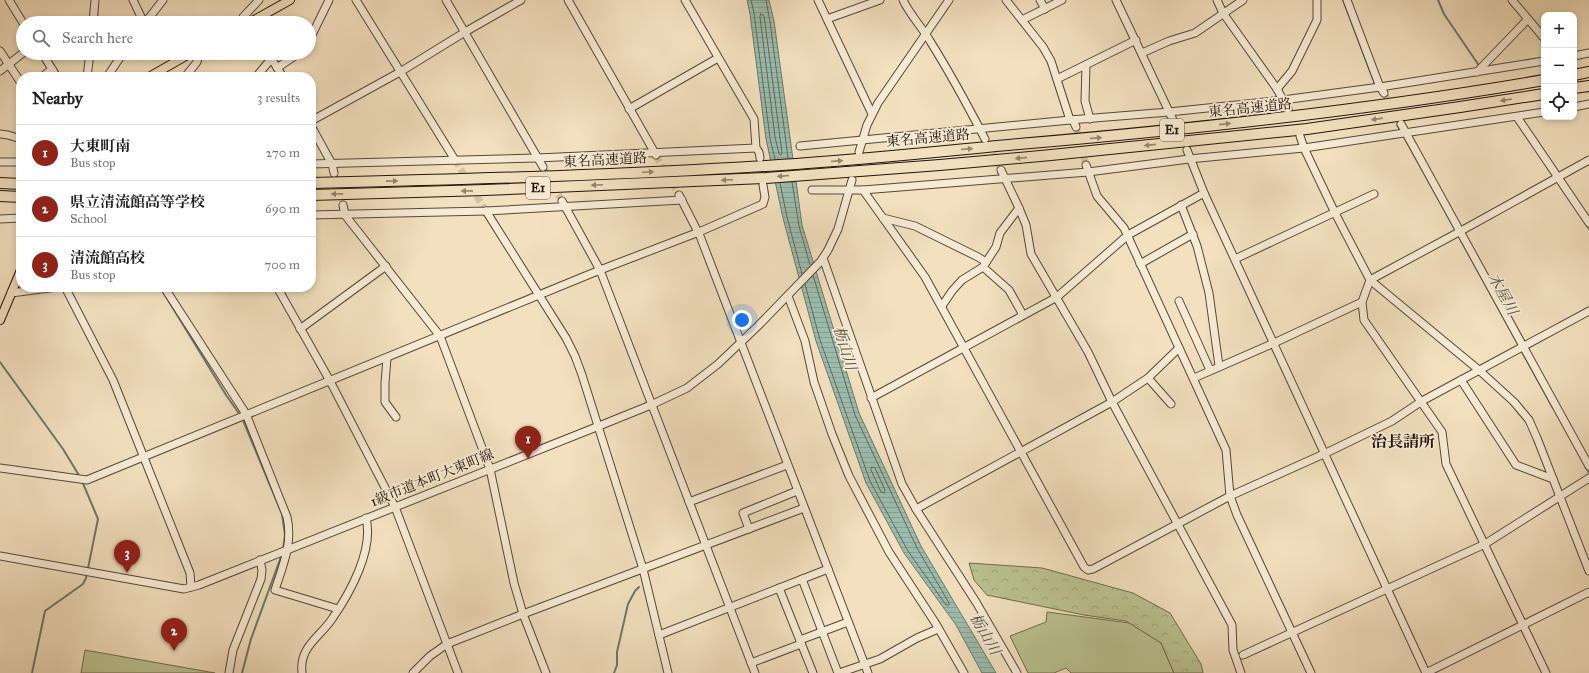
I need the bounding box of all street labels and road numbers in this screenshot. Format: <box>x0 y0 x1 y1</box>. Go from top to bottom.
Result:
street label: 東名高速道路 <box>1207 95 1293 121</box>
road number: E1 <box>1160 119 1184 141</box>
street label: 東名高速道路 <box>885 126 971 150</box>
street label: 東名高速道路 <box>563 149 647 171</box>
road number: E1 <box>526 177 550 199</box>
street label: 1級市道本町大東町線 <box>368 445 496 511</box>

